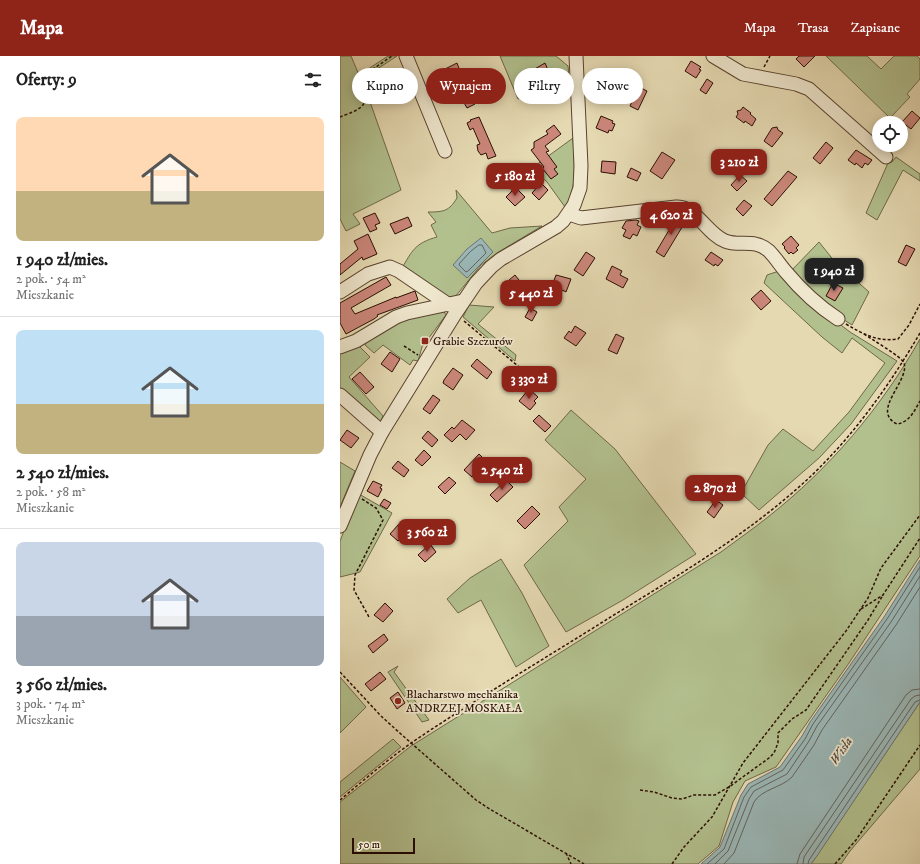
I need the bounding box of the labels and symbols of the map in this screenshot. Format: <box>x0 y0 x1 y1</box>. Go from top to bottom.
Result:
pin: 3 210 zł <box>698 149 780 183</box>
pin: 5 180 zł <box>474 163 556 197</box>
pin: 4 620 zł <box>630 202 712 236</box>
pin: 1 940 zł <box>793 258 875 292</box>
pin: 5 440 zł <box>490 280 572 314</box>
place label: Grabie Szczurów <box>433 334 513 349</box>
marker: Grabie Szczurów <box>420 336 430 346</box>
pin: 3 330 zł <box>488 366 570 400</box>
pin: 2 540 zł <box>461 457 543 491</box>
pin: 2 870 zł <box>674 475 756 509</box>
pin: 3 560 zł <box>386 519 468 553</box>
place label: Blacharstwo mechanika ANDRZEJ MOSKAŁA <box>406 687 522 716</box>
marker: Blacharstwo mechanika ANDRZEJ MOSKAŁA <box>393 696 403 706</box>
water label: Wisła <box>826 734 856 768</box>
scale bar <box>352 836 415 855</box>

